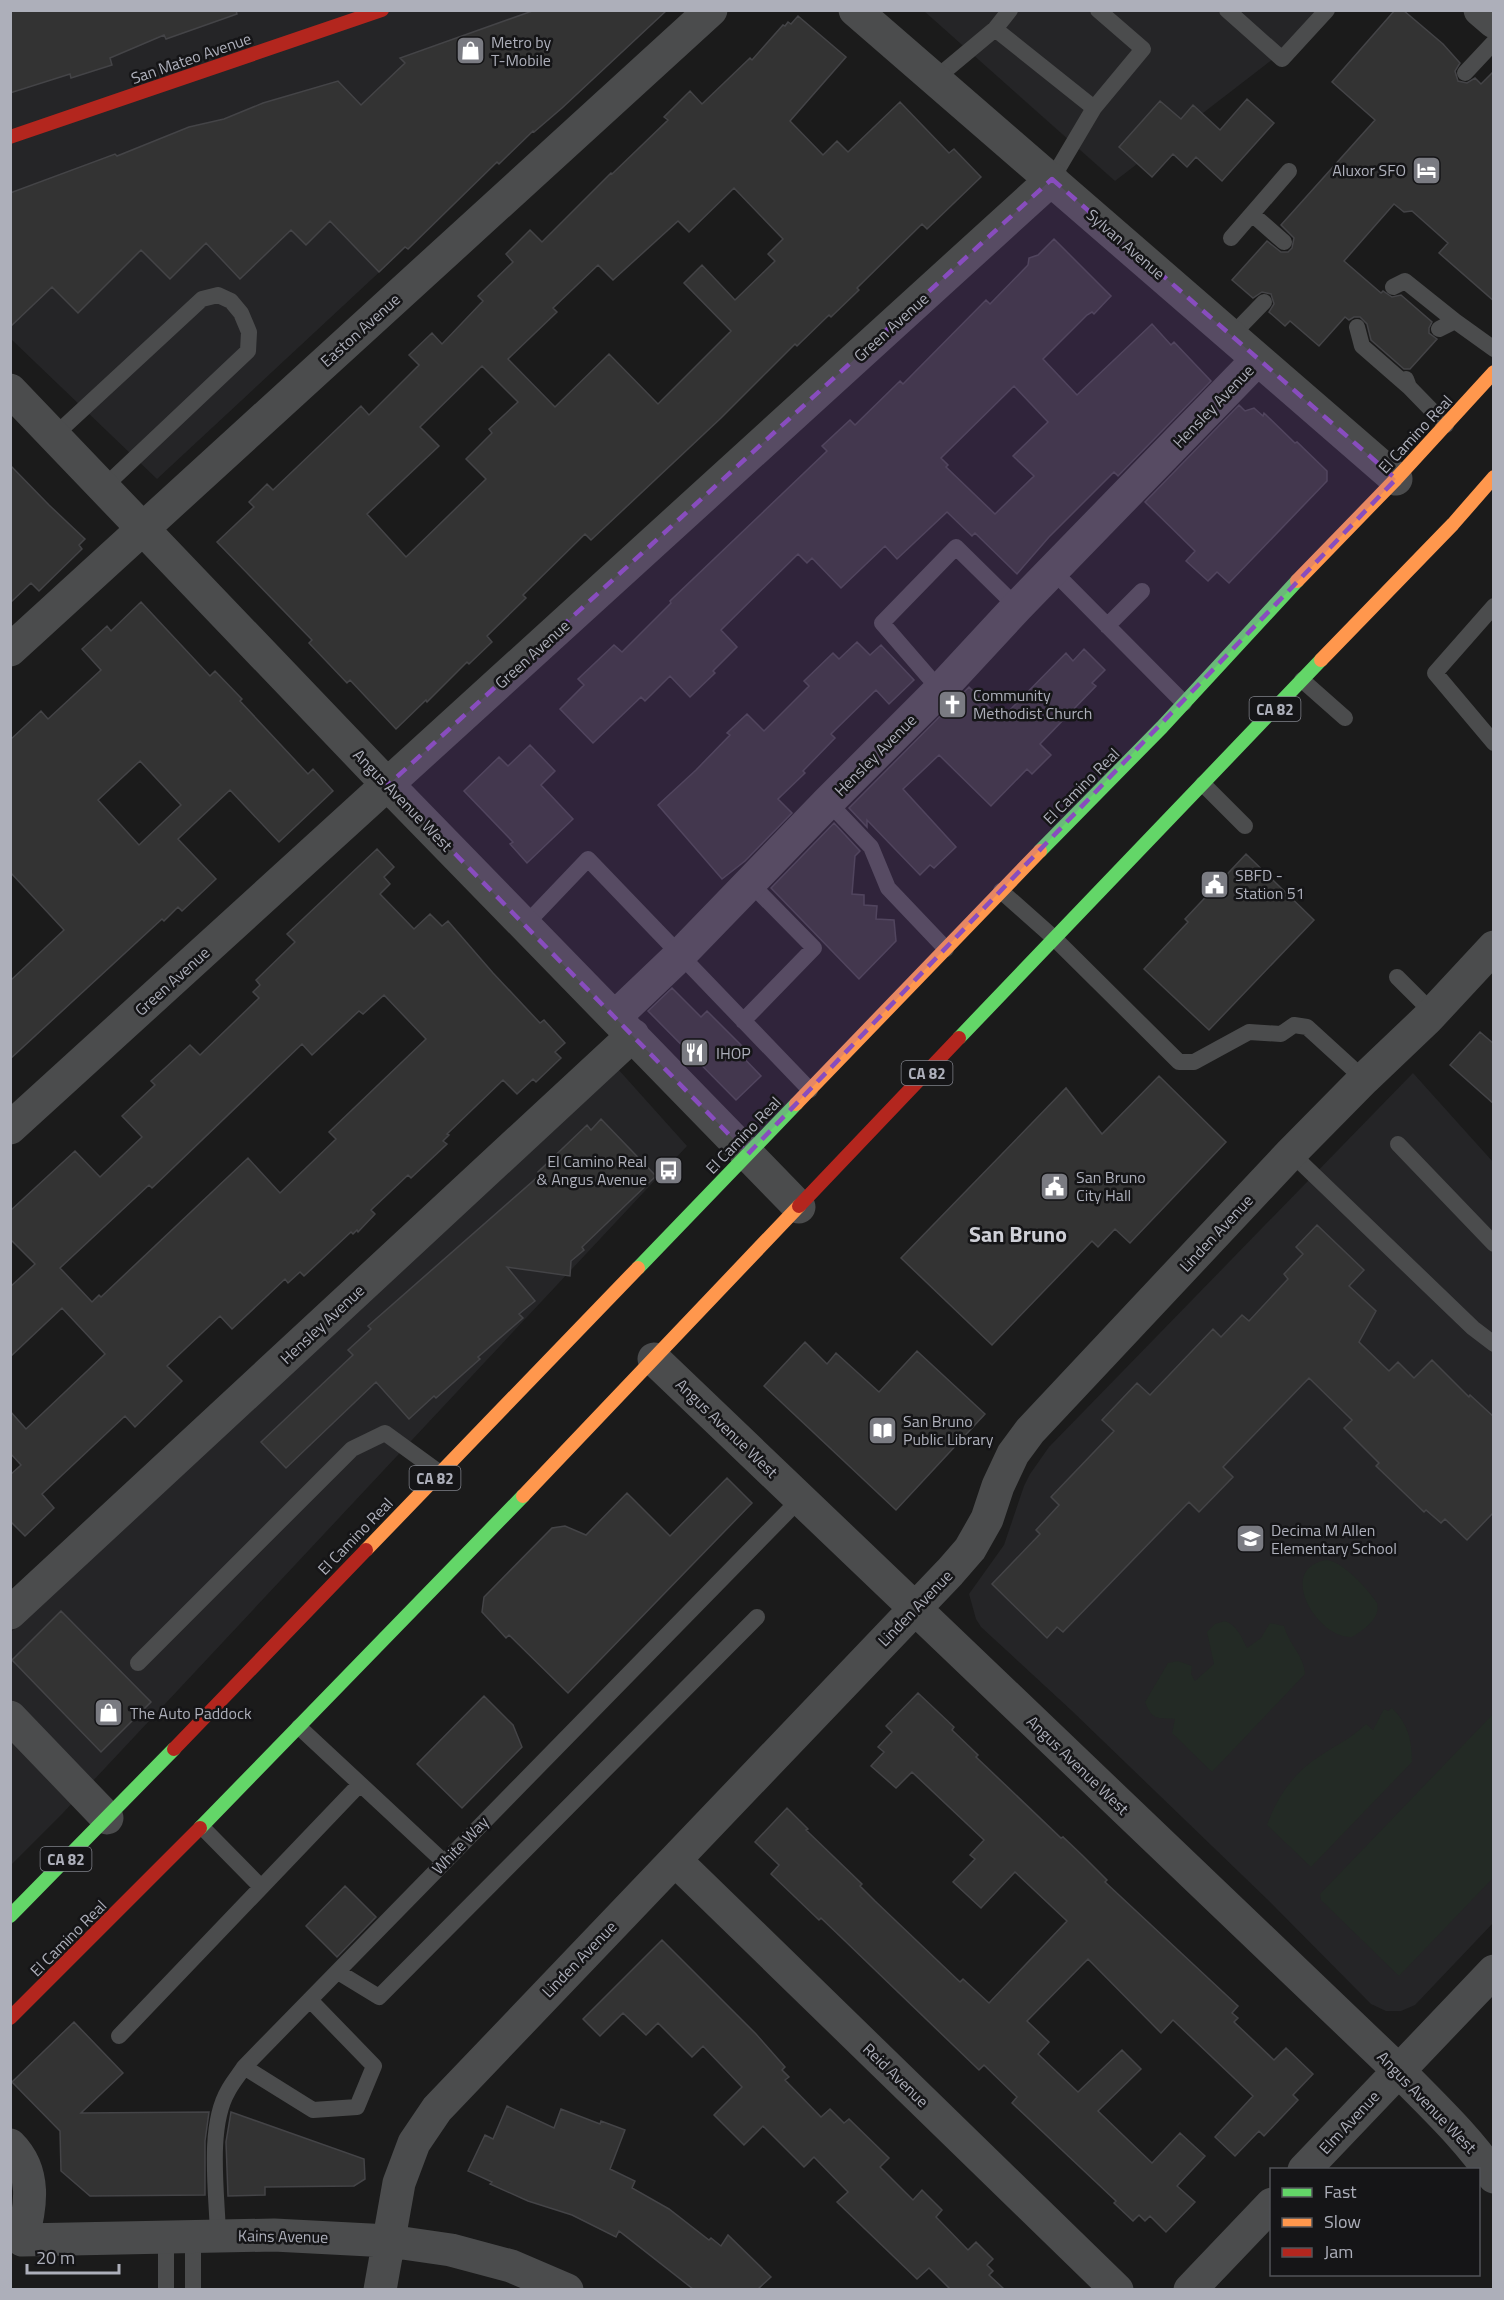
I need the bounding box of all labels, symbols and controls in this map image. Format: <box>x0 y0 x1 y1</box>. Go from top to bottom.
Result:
street label: San Mateo Avenue <box>128 26 254 90</box>
place label: Metro by T-Mobile <box>491 30 552 72</box>
shop icon: Metro by T-Mobile <box>454 35 486 67</box>
hotel icon: Aluxor SFO <box>1411 154 1443 186</box>
place label: Aluxor SFO <box>1332 158 1406 182</box>
street label: Sylvan Avenue <box>1081 203 1171 285</box>
street label: Easton Avenue <box>315 287 405 373</box>
street label: Green Avenue <box>848 287 934 367</box>
street label: Hensley Avenue <box>1167 359 1259 453</box>
street label: El Camino Real <box>1372 389 1458 479</box>
street label: Green Avenue <box>489 614 575 694</box>
place label: Community Methodist Church <box>973 683 1092 725</box>
church icon: Community Methodist Church <box>936 688 968 720</box>
road number: CA 82 <box>1250 697 1300 721</box>
street label: Hensley Avenue <box>828 708 922 802</box>
street label: El Camino Real <box>1037 742 1125 830</box>
street label: Angus Avenue West <box>348 743 459 857</box>
place label: SBFD - Station 51 <box>1235 863 1305 905</box>
public building icon: SBFD - Station 51 <box>1198 868 1230 900</box>
street label: Green Avenue <box>129 941 215 1021</box>
restaurant icon: IHOP <box>679 1037 711 1069</box>
place label: IHOP <box>716 1041 751 1065</box>
road number: CA 82 <box>902 1061 952 1085</box>
street label: El Camino Real <box>700 1091 786 1179</box>
place label: El Camino Real & Angus Avenue <box>537 1149 647 1191</box>
bus stop icon: El Camino Real & Angus Avenue <box>652 1154 684 1186</box>
place label: San Bruno City Hall <box>1076 1165 1146 1207</box>
public building icon: San Bruno City Hall <box>1039 1170 1071 1202</box>
street label: Linden Avenue <box>1174 1189 1258 1277</box>
district label: San Bruno <box>969 1217 1067 1251</box>
street label: Hensley Avenue <box>274 1278 370 1370</box>
street label: Angus Avenue West <box>670 1373 784 1484</box>
place label: San Bruno Public Library <box>903 1409 994 1451</box>
library icon: San Bruno Public Library <box>866 1414 898 1446</box>
road number: CA 82 <box>410 1466 460 1490</box>
street label: El Camino Real <box>312 1492 398 1580</box>
place label: Decima M Allen Elementary School <box>1271 1518 1397 1560</box>
school or university icon: Decima M Allen Elementary School <box>1234 1523 1266 1555</box>
street label: Linden Avenue <box>872 1564 958 1652</box>
shop icon: The Auto Paddock <box>93 1697 125 1729</box>
place label: The Auto Paddock <box>130 1701 252 1725</box>
street label: Angus Avenue West <box>1021 1710 1135 1821</box>
street label: White Way <box>426 1810 494 1880</box>
road number: CA 82 <box>40 1847 92 1871</box>
street label: El Camino Real <box>24 1894 112 1982</box>
street label: Linden Avenue <box>536 1915 622 2003</box>
street label: Reid Avenue <box>858 2037 934 2113</box>
street label: Angus Avenue West <box>1372 2045 1483 2159</box>
street label: Elm Avenue <box>1313 2085 1385 2159</box>
legend <box>1270 2168 1480 2276</box>
text: Fast <box>1324 2178 1357 2205</box>
text: Slow <box>1324 2208 1361 2235</box>
street label: Kains Avenue <box>238 2223 328 2249</box>
scale bar <box>27 2237 118 2275</box>
text: Jam <box>1324 2238 1353 2265</box>
text: 20 m <box>36 2244 75 2271</box>

